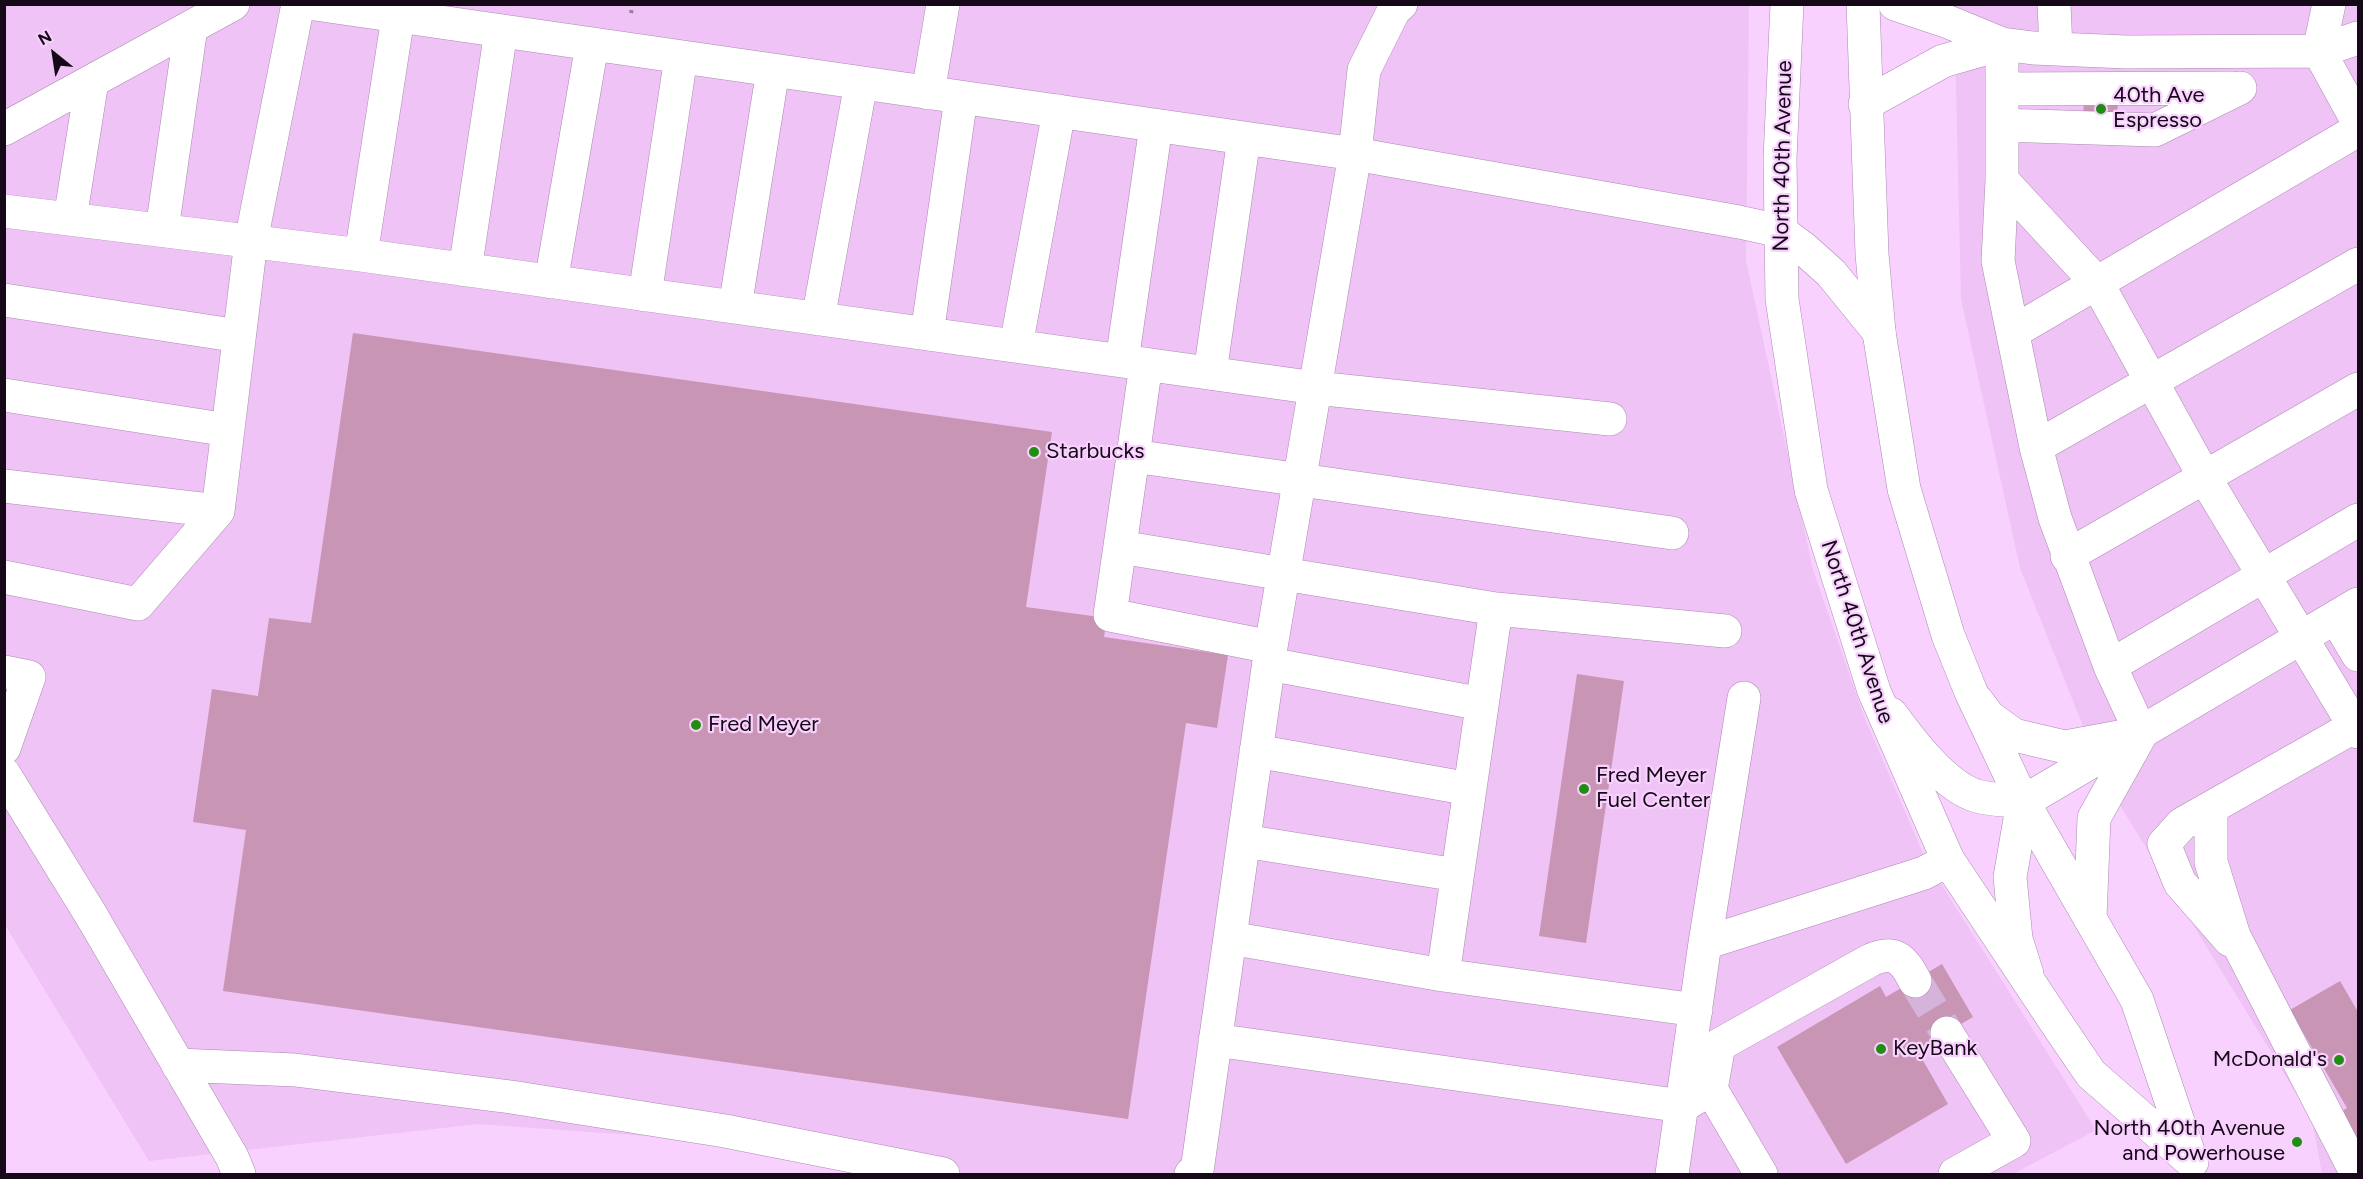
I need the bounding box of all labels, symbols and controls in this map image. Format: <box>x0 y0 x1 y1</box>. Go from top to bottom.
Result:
north arrow <box>24 24 84 84</box>
text: N <box>35 27 55 49</box>
street label: North 40th Avenue <box>1768 60 1798 252</box>
place label: 40th Ave Espresso <box>2113 83 2205 134</box>
marker: 40th Ave Espresso <box>2094 102 2108 116</box>
place label: Starbucks <box>1046 439 1144 465</box>
marker: Starbucks <box>1027 445 1041 459</box>
street label: North 40th Avenue <box>1815 537 1899 727</box>
place label: Fred Meyer <box>708 712 819 738</box>
marker: Fred Meyer <box>689 718 703 732</box>
place label: Fred Meyer Fuel Center <box>1596 763 1710 814</box>
marker: Fred Meyer Fuel Center <box>1577 782 1591 796</box>
place label: KeyBank <box>1893 1036 1977 1062</box>
marker: KeyBank <box>1874 1042 1888 1056</box>
place label: McDonald's <box>2213 1047 2327 1073</box>
marker: McDonald's <box>2332 1053 2346 1067</box>
place label: North 40th Avenue and Powerhouse <box>2094 1116 2285 1168</box>
marker: North 40th Avenue and Powerhouse <box>2290 1135 2304 1149</box>

